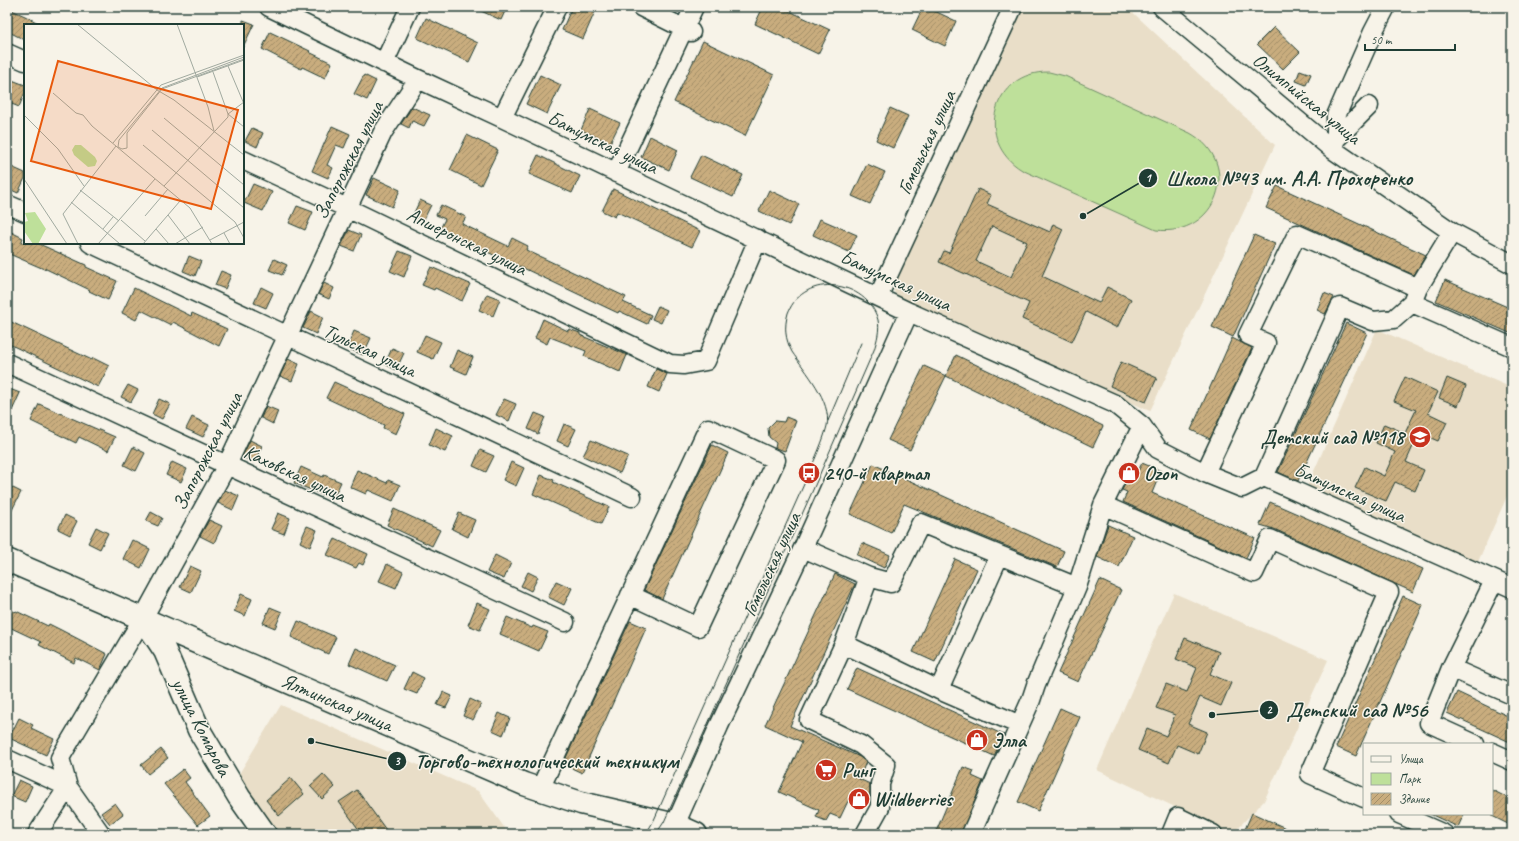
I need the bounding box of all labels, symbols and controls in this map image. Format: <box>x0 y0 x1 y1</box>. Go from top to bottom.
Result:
inset map <box>24 24 244 244</box>
scale bar <box>1365 26 1455 52</box>
text: 50 m <box>1371 32 1393 48</box>
street label: Олимпийская улица <box>1248 47 1367 151</box>
street label: Гомельская улица <box>891 85 962 198</box>
street label: Запорожская улица <box>308 95 390 224</box>
street label: Батумская улица <box>544 105 663 180</box>
callout: Школа №43 им. А.А. Прохоренко <box>1138 161 1420 194</box>
text: Школа №43 им. А.А. Прохоренко <box>1166 165 1413 191</box>
text: 1 <box>1145 170 1152 186</box>
street label: Апшеронская улица <box>403 202 532 282</box>
street label: Батумская улица <box>836 244 956 318</box>
street label: Тульская улица <box>320 318 422 384</box>
street label: Запорожская улица <box>167 386 249 515</box>
school or university icon: Детский сад №118 <box>1407 424 1433 450</box>
place label: Детский сад №118 <box>1261 425 1407 450</box>
street label: Каховская улица <box>240 439 351 508</box>
street label: Батумская улица <box>1290 457 1411 529</box>
bus stop icon: 240-й квартал <box>796 460 822 486</box>
shop icon: Ozon <box>1116 460 1142 486</box>
place label: 240-й квартал <box>824 461 930 486</box>
place label: Ozon <box>1144 461 1178 486</box>
street label: Гомельская улица <box>736 507 807 620</box>
street label: Ялтинская улица <box>277 668 398 738</box>
street label: улица Комарова <box>166 673 238 782</box>
callout: Детский сад №56 <box>1259 693 1436 726</box>
text: Детский сад №56 <box>1286 697 1430 723</box>
text: 2 <box>1266 702 1273 718</box>
shop icon: Элла <box>964 727 990 753</box>
place label: Элла <box>992 728 1028 753</box>
legend <box>1363 743 1493 815</box>
callout: Торгово-технологический техникум <box>387 744 687 777</box>
text: Торгово-технологический техникум <box>415 748 681 774</box>
text: Улица <box>1399 751 1424 767</box>
text: 3 <box>394 753 401 769</box>
supermarket icon: Ринг <box>813 757 839 783</box>
place label: Ринг <box>842 758 877 783</box>
text: Парк <box>1399 771 1422 787</box>
shop icon: Wildberries <box>846 786 872 812</box>
place label: Wildberries <box>874 787 954 812</box>
text: Здание <box>1399 791 1430 807</box>

